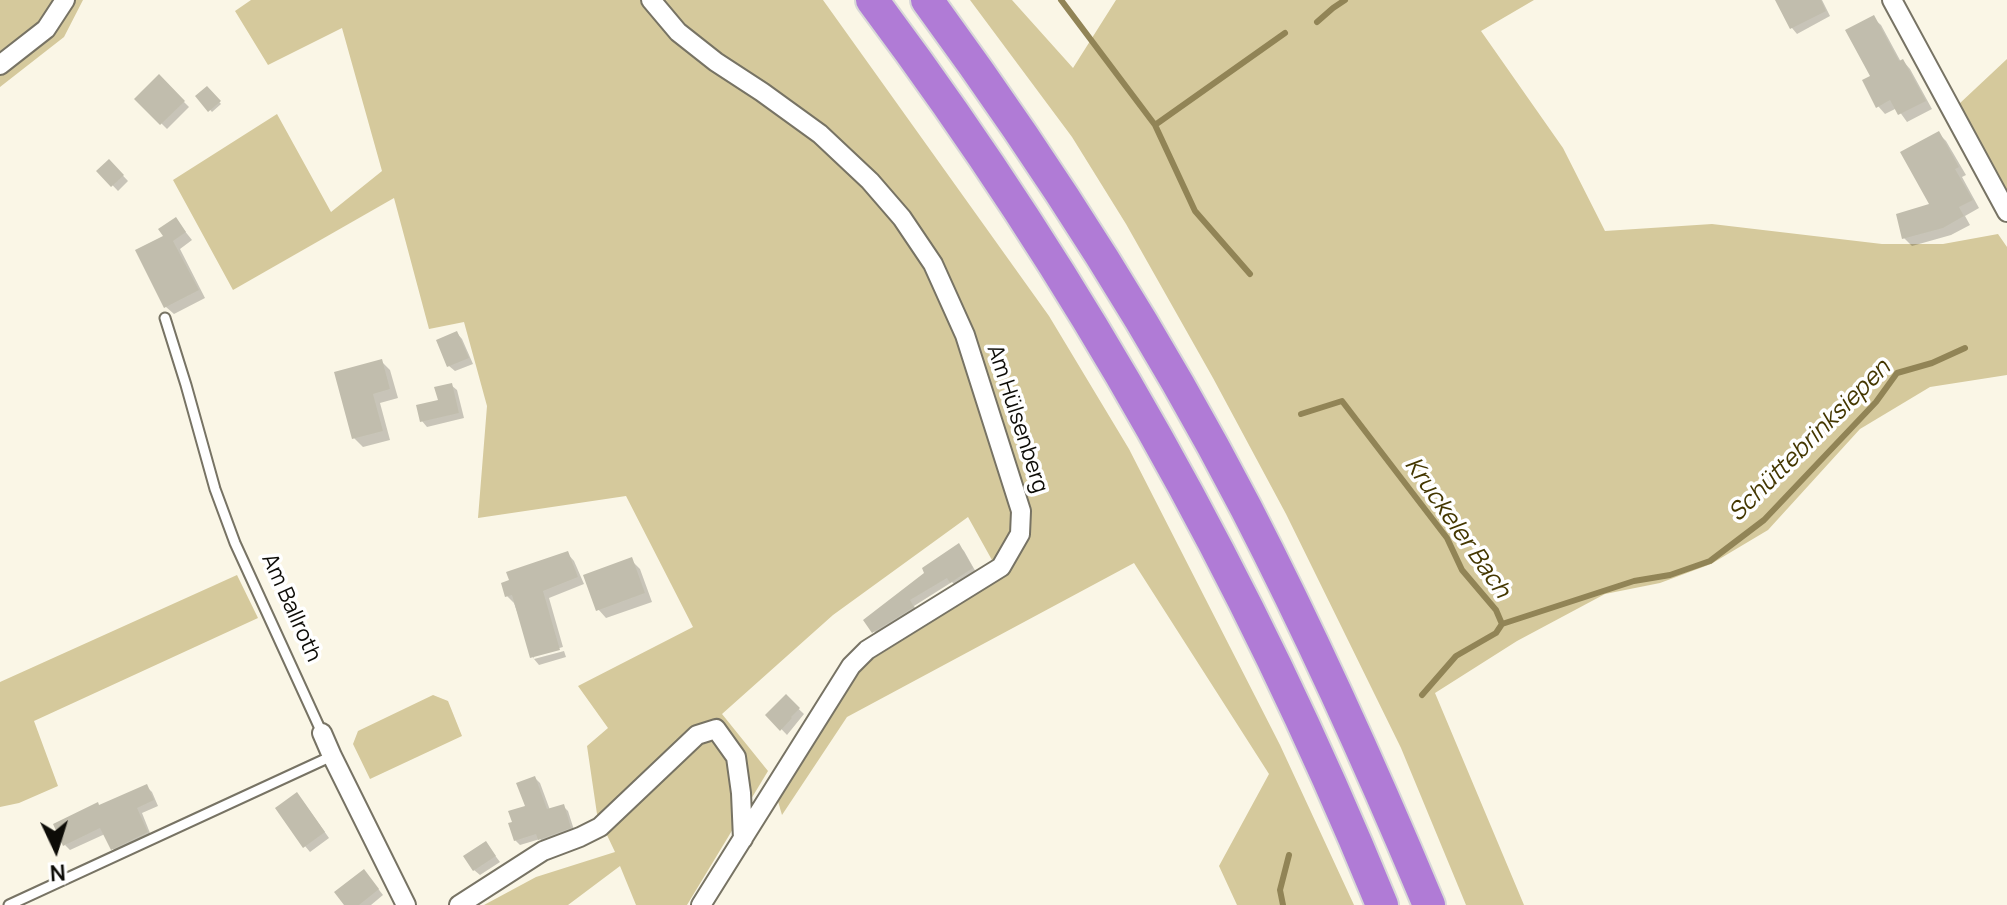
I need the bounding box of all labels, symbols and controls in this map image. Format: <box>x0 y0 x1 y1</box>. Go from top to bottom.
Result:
street label: Am Hülsenberg <box>981 342 1053 496</box>
water label: Schüttebrinksiepen <box>1723 354 1897 528</box>
water label: Kruckeler Bach <box>1398 452 1516 604</box>
street label: Am Ballroth <box>255 550 327 666</box>
north arrow <box>16 809 96 889</box>
text: N <box>49 857 67 888</box>

